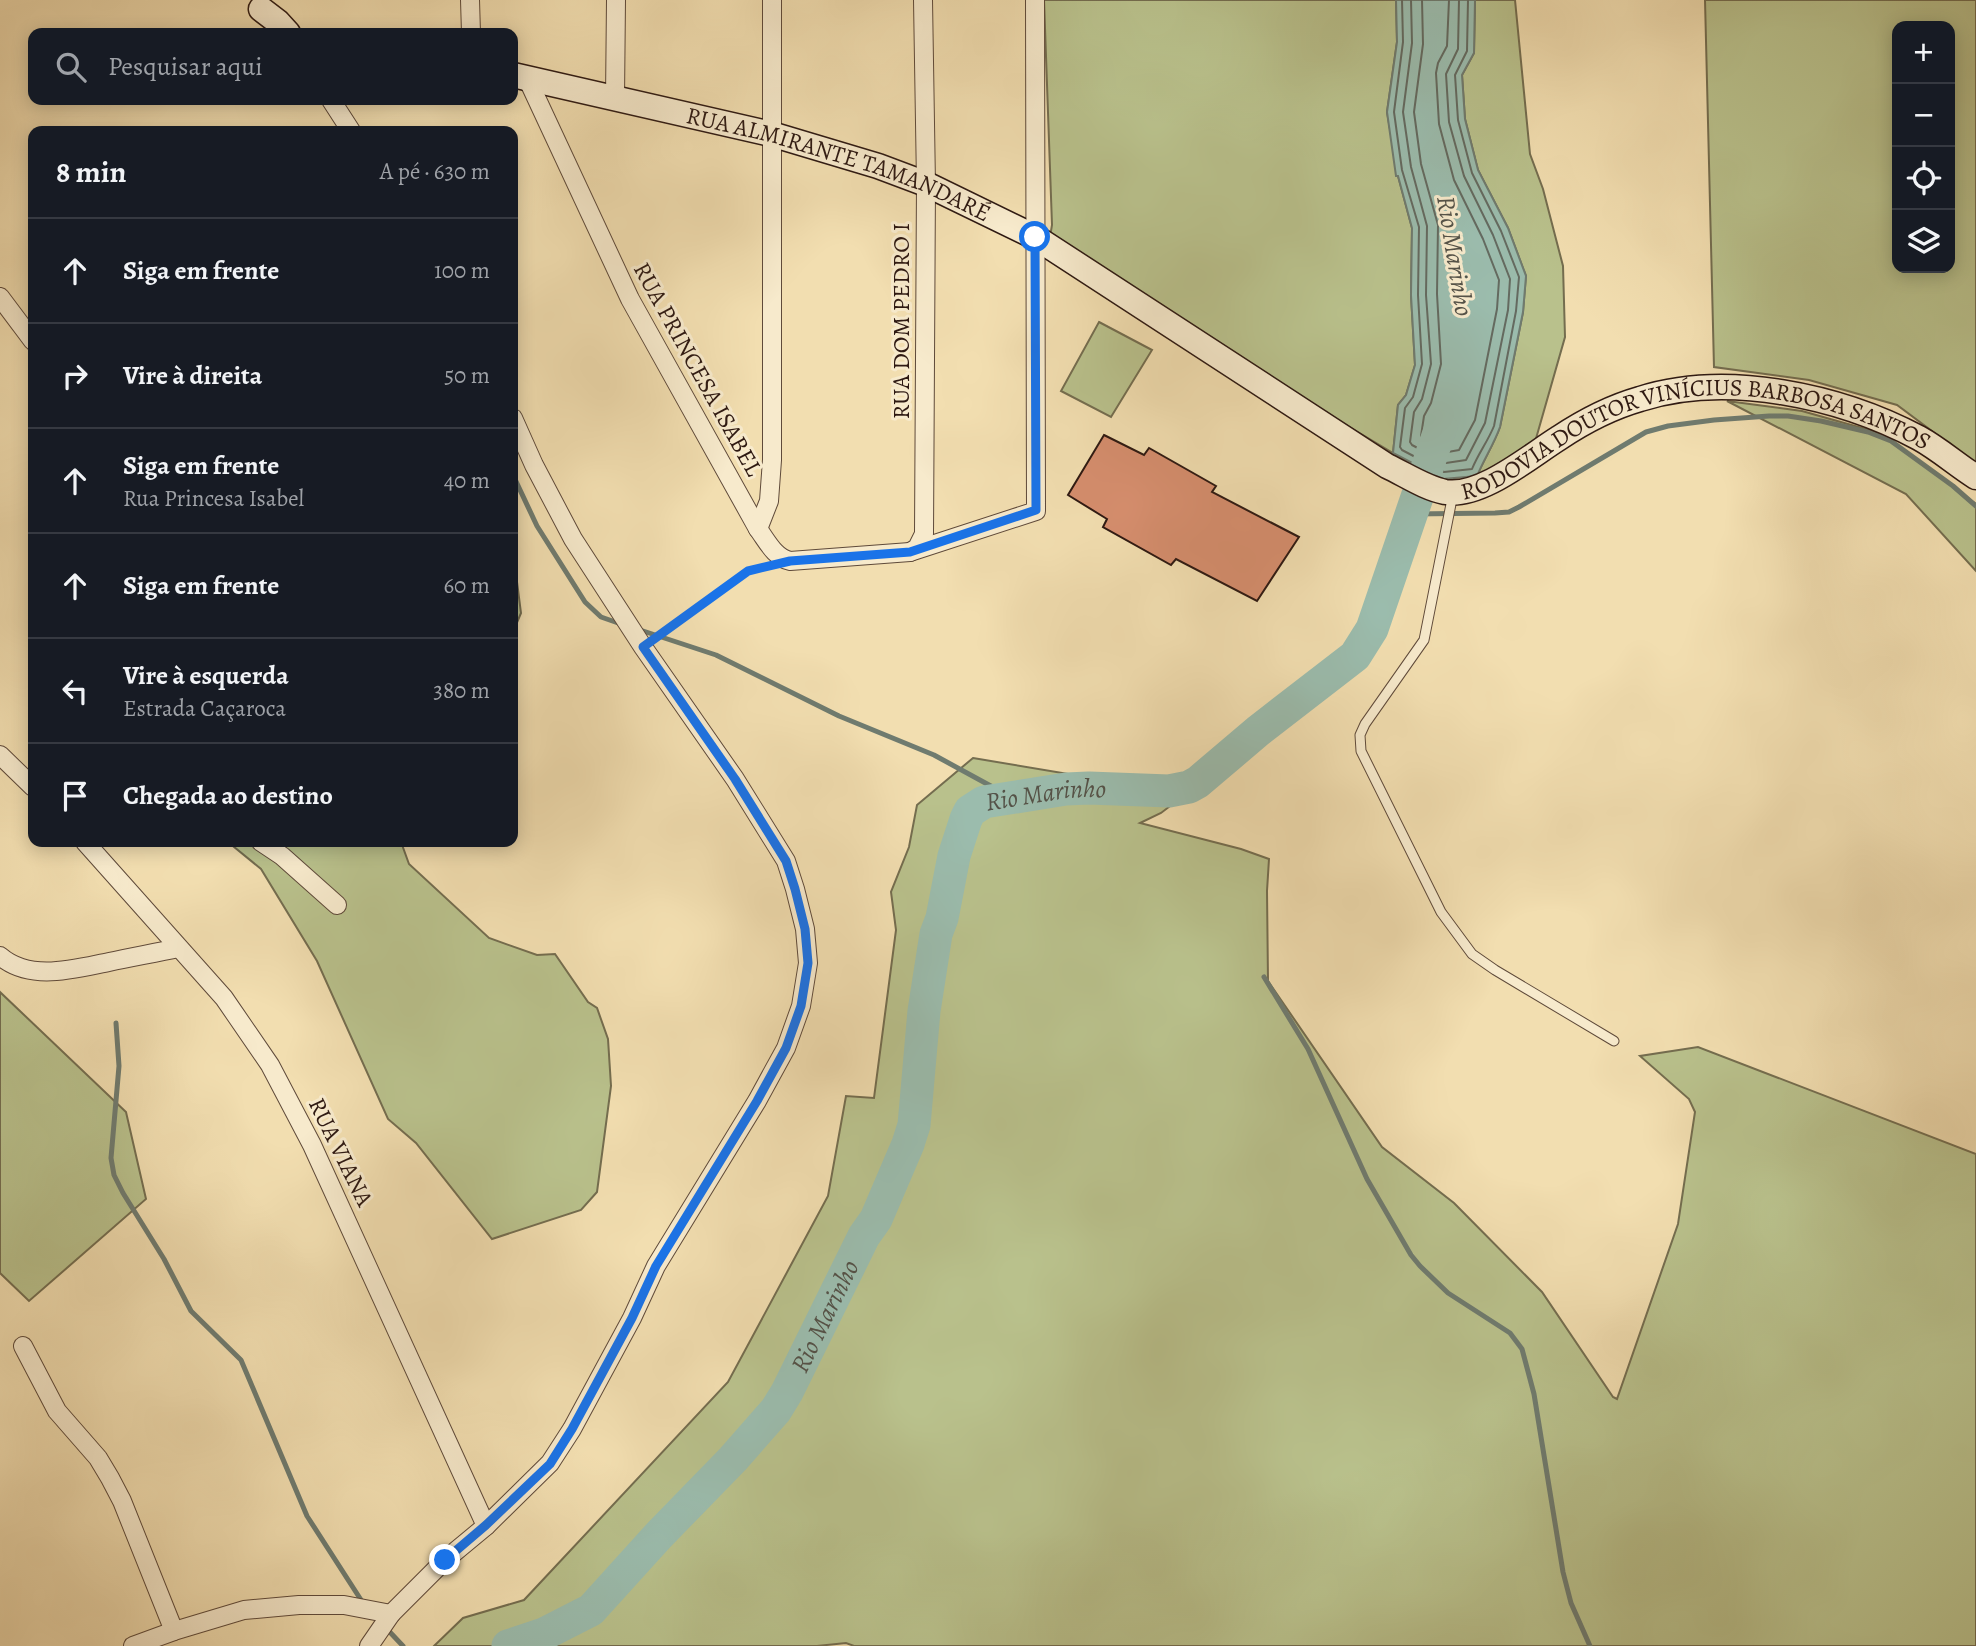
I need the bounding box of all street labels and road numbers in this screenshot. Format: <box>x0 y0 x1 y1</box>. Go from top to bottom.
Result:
street label: RUA ALMIRANTE TAMANDARÉ <box>683 99 996 229</box>
street label: RUA DOM PEDRO I <box>885 223 917 419</box>
street label: RUA PRINCESA ISABEL <box>626 256 770 482</box>
street label: RODOVIA DOUTOR VINÍCIUS BARBOSA SANTOS <box>1457 371 1937 508</box>
street label: RUA VIANA <box>301 1092 381 1213</box>

